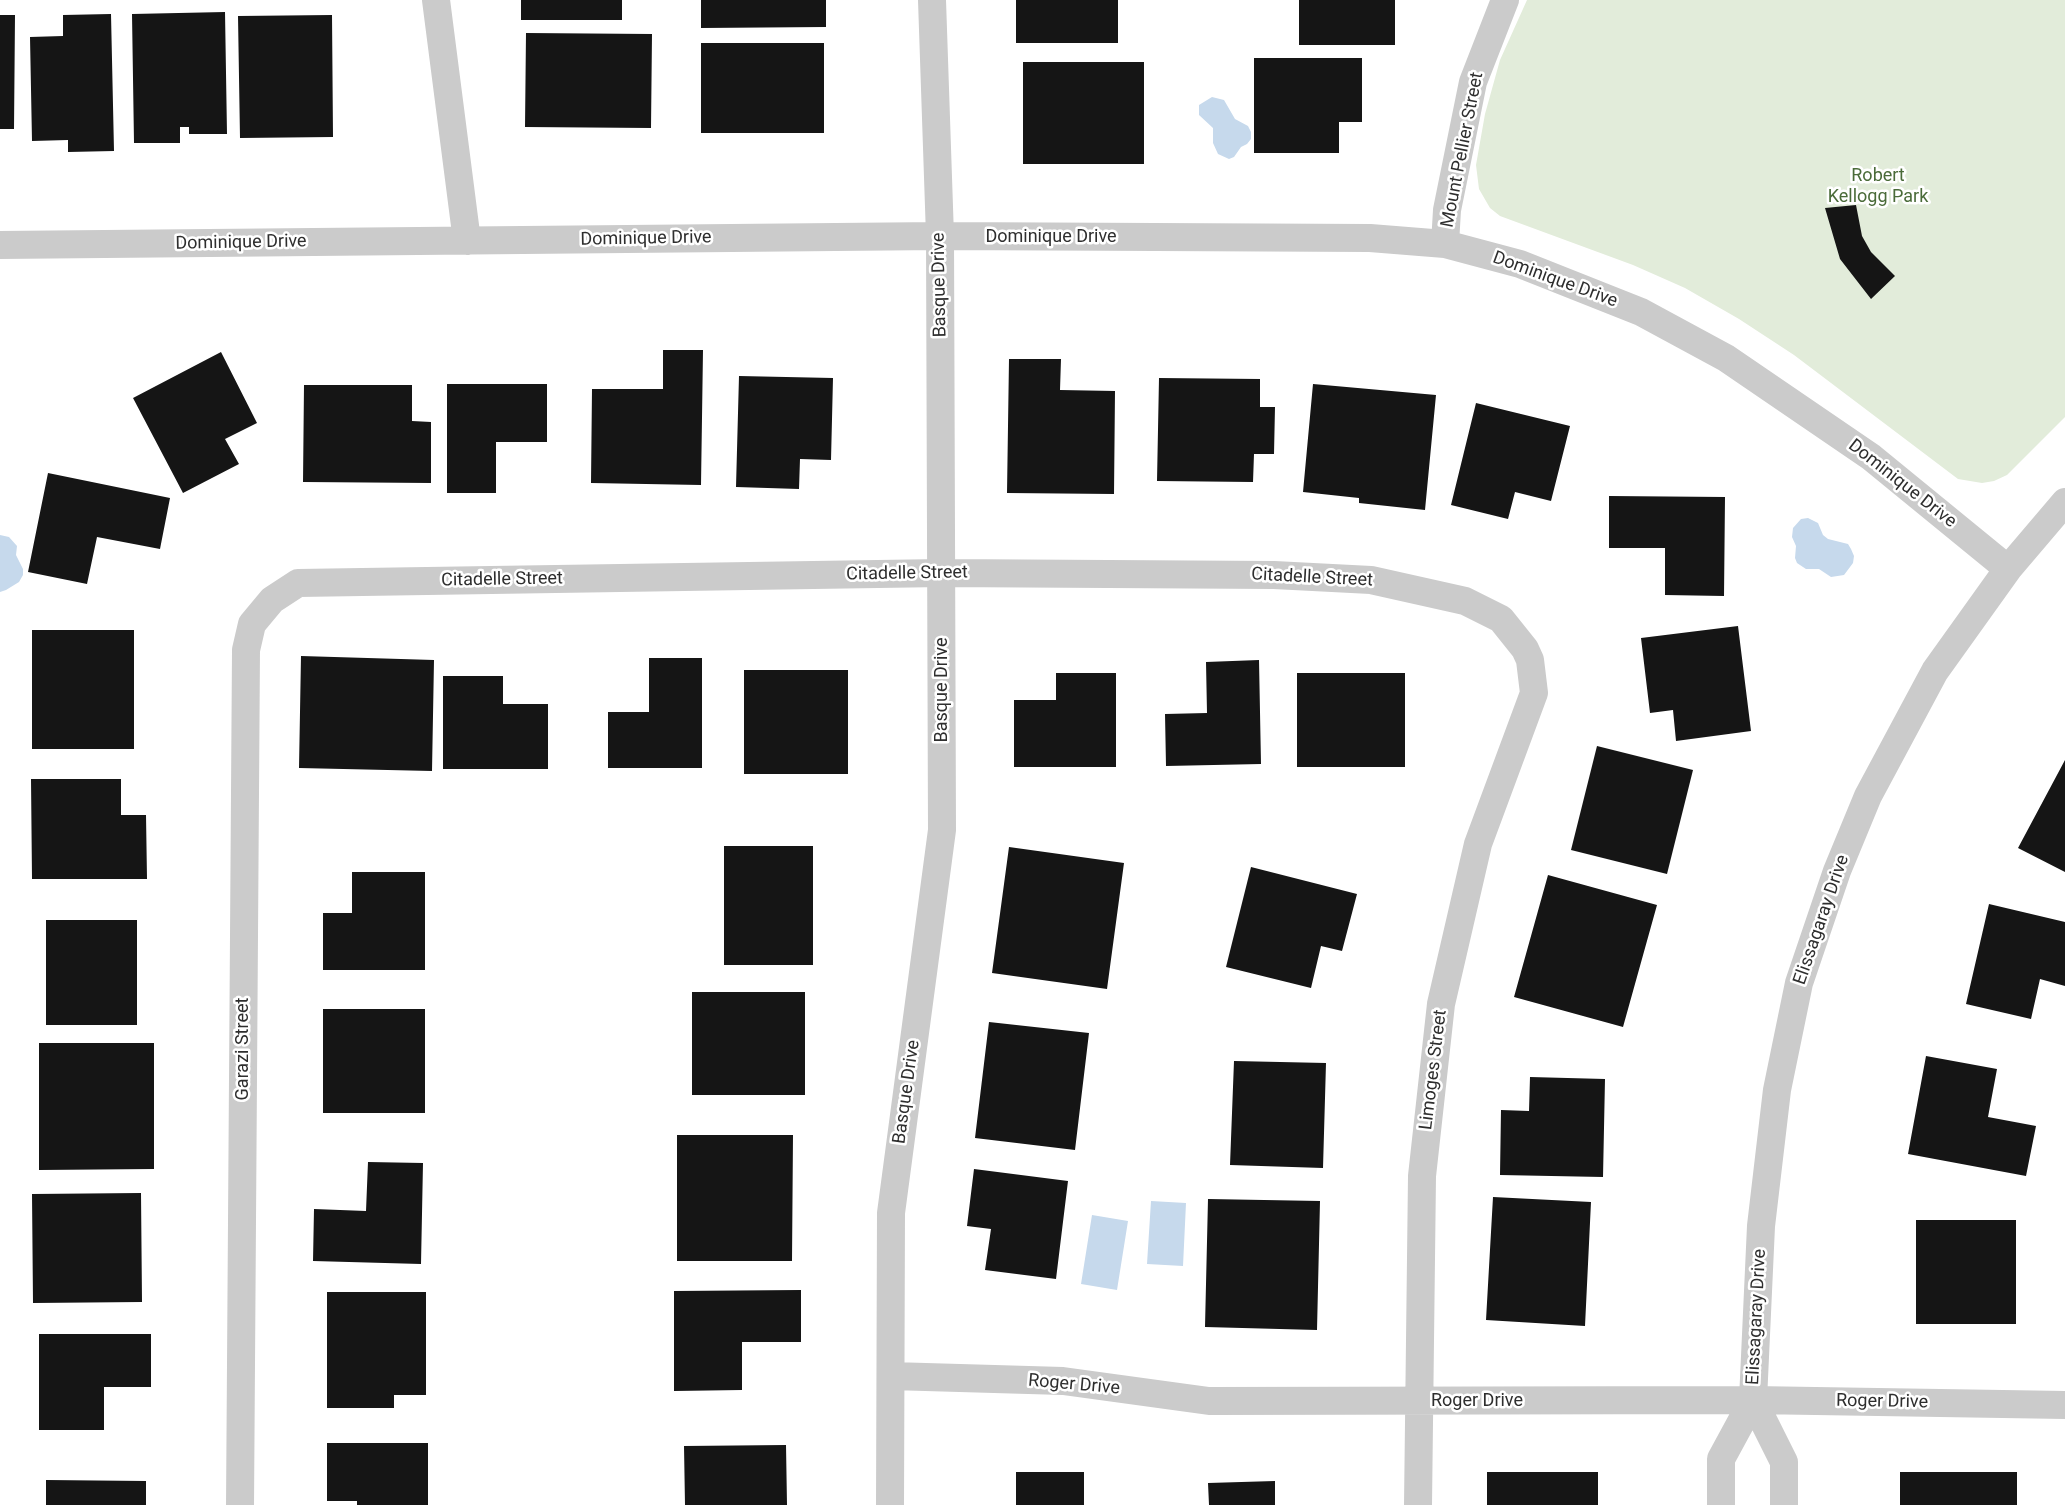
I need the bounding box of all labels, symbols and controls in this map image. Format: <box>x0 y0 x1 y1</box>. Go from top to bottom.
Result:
street label: Mount Pellier Street <box>1437 71 1489 229</box>
park label: Robert Kellogg Park <box>1828 165 1928 208</box>
street label: Dominique Drive <box>985 226 1117 248</box>
street label: Dominique Drive <box>580 227 712 251</box>
street label: Dominique Drive <box>175 231 307 255</box>
street label: Basque Drive <box>928 232 952 338</box>
street label: Dominique Drive <box>1490 247 1620 313</box>
street label: Dominique Drive <box>1844 435 1960 533</box>
street label: Citadelle Street <box>846 562 968 586</box>
street label: Citadelle Street <box>1251 564 1373 592</box>
street label: Citadelle Street <box>441 568 563 592</box>
street label: Basque Drive <box>931 638 953 742</box>
street label: Elissagaray Drive <box>1790 852 1854 988</box>
street label: Garazi Street <box>232 998 254 1100</box>
street label: Limoges Street <box>1416 1009 1452 1131</box>
street label: Basque Drive <box>889 1039 925 1145</box>
street label: Elissagaray Drive <box>1743 1248 1771 1386</box>
street label: Roger Drive <box>1027 1370 1121 1400</box>
street label: Roger Drive <box>1431 1390 1523 1412</box>
street label: Roger Drive <box>1836 1390 1928 1414</box>

